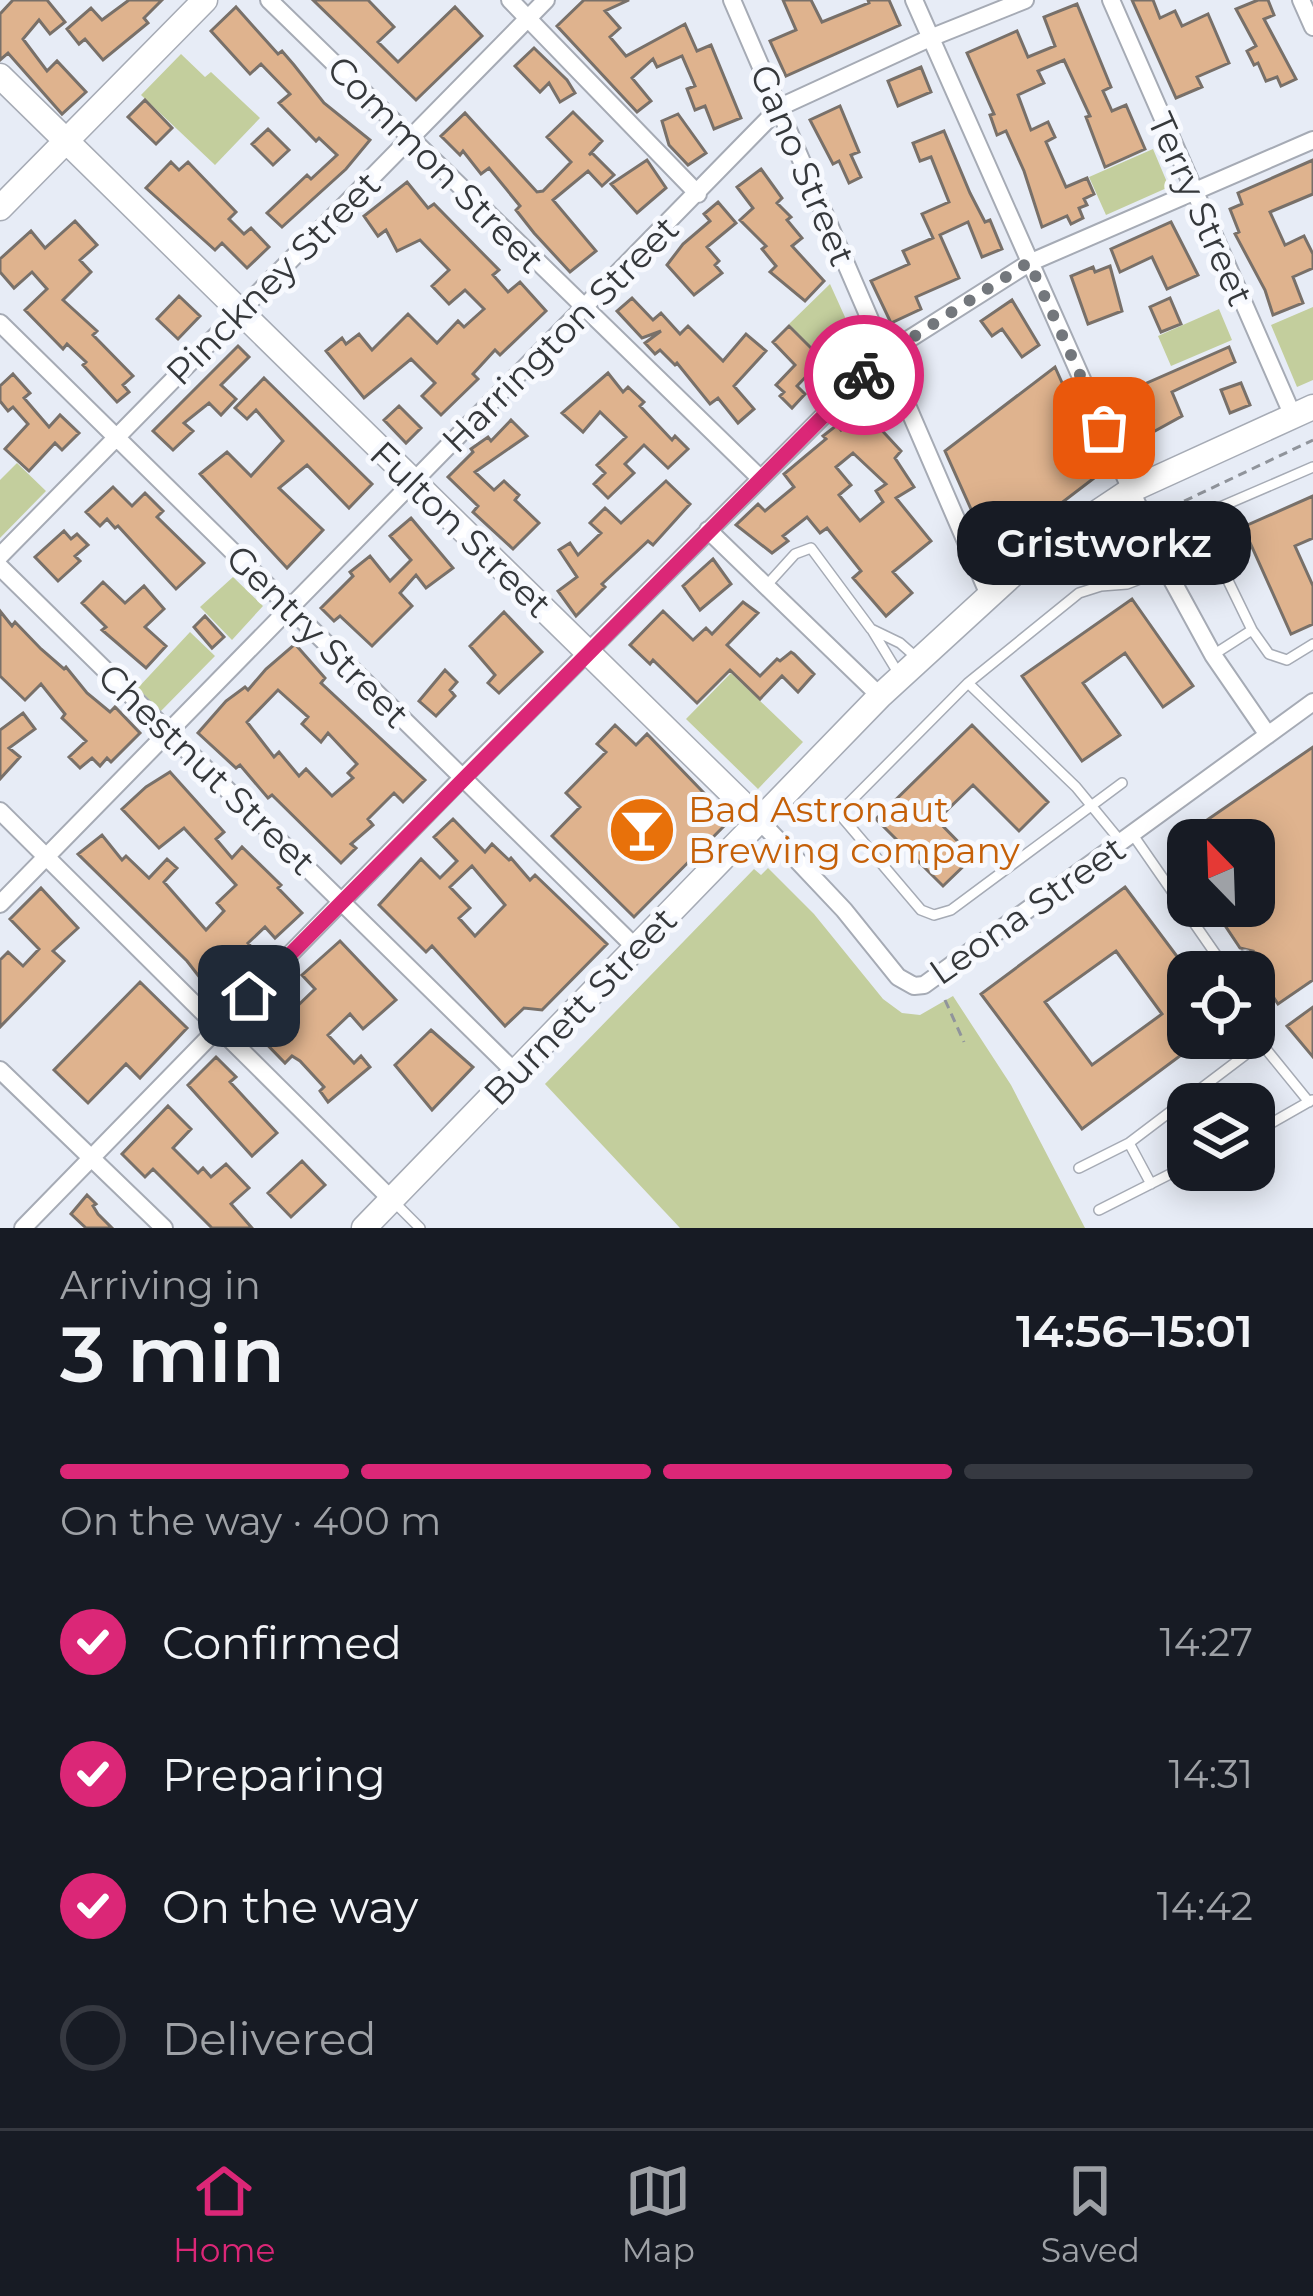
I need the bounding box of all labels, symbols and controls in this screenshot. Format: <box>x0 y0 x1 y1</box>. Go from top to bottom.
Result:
street label: Common Street <box>318 46 554 282</box>
street label: Gano Street <box>741 58 865 272</box>
street label: Terry Street <box>1139 106 1263 312</box>
street label: Pinckney Street <box>157 162 389 394</box>
street label: Harrington Street <box>432 206 688 462</box>
courier <box>804 315 924 435</box>
icon: bike <box>831 342 897 408</box>
pin <box>1053 377 1155 479</box>
icon: bag <box>1071 395 1137 461</box>
street label: Fulton Street <box>361 432 561 626</box>
callout: Gristworkz <box>957 500 1251 584</box>
text: Gristworkz <box>996 519 1212 567</box>
street label: Gentry Street <box>217 535 419 737</box>
street label: Chestnut Street <box>89 654 325 884</box>
place label: Bad Astronaut Brewing company <box>688 787 1020 872</box>
bar icon: Bad Astronaut Brewing company <box>607 795 677 865</box>
north arrow <box>1167 819 1275 927</box>
map controls <box>1167 819 1275 1191</box>
street label: Leona Street <box>921 826 1133 994</box>
street label: Burnett Street <box>474 898 686 1114</box>
pin <box>198 945 300 1047</box>
button: locate <box>1167 951 1275 1059</box>
icon: home <box>216 963 282 1029</box>
button: layers <box>1167 1083 1275 1191</box>
text: Arriving in <box>60 1261 261 1309</box>
text: 14:56–15:01 <box>1016 1303 1253 1358</box>
text: 3 min <box>60 1306 285 1402</box>
text: On the way · 400 m <box>60 1497 441 1545</box>
icon: check <box>60 1609 126 1675</box>
text: Confirmed <box>162 1615 402 1670</box>
text: 14:27 <box>1160 1618 1253 1666</box>
icon: check <box>60 1741 126 1807</box>
text: Preparing <box>162 1747 386 1802</box>
text: 14:31 <box>1169 1750 1253 1798</box>
icon: check <box>60 1873 126 1939</box>
text: On the way <box>162 1879 418 1934</box>
text: 14:42 <box>1157 1882 1253 1930</box>
text: Delivered <box>162 2011 377 2066</box>
tab: Home <box>173 2158 275 2270</box>
tab: Map <box>621 2158 695 2270</box>
tab: Saved <box>1041 2158 1140 2270</box>

